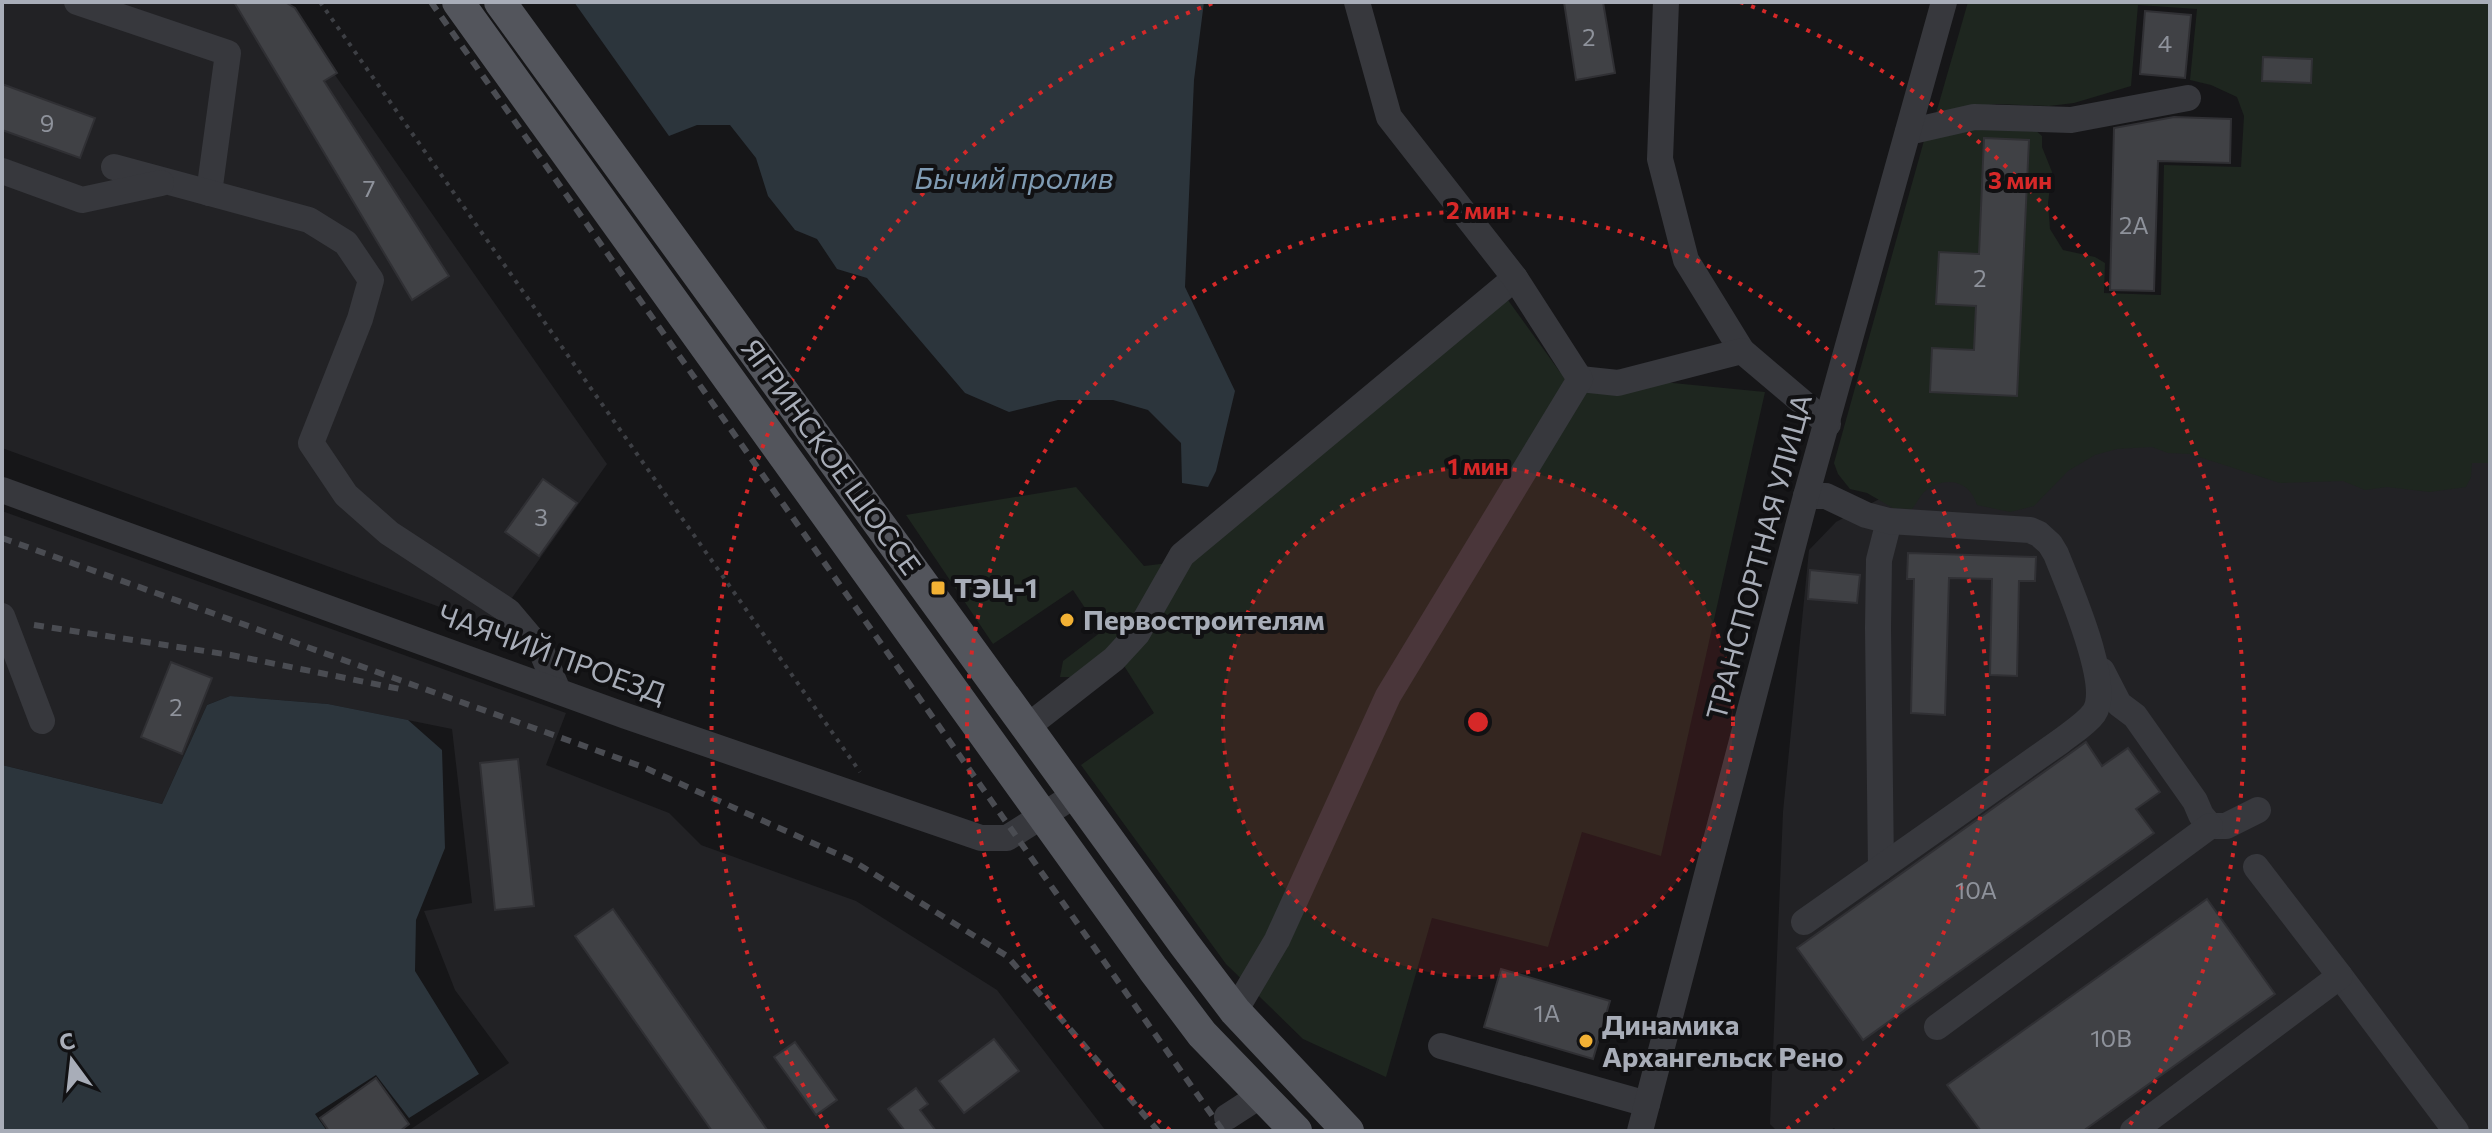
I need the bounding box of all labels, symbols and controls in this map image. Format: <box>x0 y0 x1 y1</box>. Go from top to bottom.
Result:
house number: 2 <box>1582 22 1596 51</box>
house number: 4 <box>2158 28 2172 57</box>
house number: 9 <box>40 108 54 137</box>
water label: Бычий пролив <box>914 158 1114 195</box>
text: 3 мин <box>1988 165 2052 194</box>
house number: 7 <box>363 173 375 202</box>
text: 2 мин <box>1446 195 1510 224</box>
house number: 2А <box>2119 210 2149 239</box>
house number: 2 <box>1973 263 1987 292</box>
street label: ЯГРИНСКОЕ ШОССЕ <box>735 332 929 581</box>
street label: ТРАНСПОРТНАЯ УЛИЦА <box>1698 390 1818 724</box>
text: 1 мин <box>1447 451 1509 480</box>
house number: 3 <box>534 502 548 531</box>
place label: ТЭЦ-1 <box>954 570 1038 604</box>
marker: ТЭЦ-1 <box>929 579 947 597</box>
street label: ЧАЯЧИЙ ПРОЕЗД <box>434 596 671 710</box>
place label: Первостроителям <box>1083 602 1325 636</box>
marker: Первостроителям <box>1058 611 1076 629</box>
house number: 2 <box>169 692 183 721</box>
centre of rings <box>1464 708 1492 736</box>
house number: 10А <box>1955 875 1997 904</box>
house number: 1А <box>1534 998 1560 1027</box>
place label: Динамика Архангельск Рено <box>1602 1007 1844 1073</box>
north arrow <box>32 1021 112 1101</box>
house number: 10В <box>2090 1023 2132 1052</box>
text: С <box>56 1026 77 1056</box>
marker: Динамика Архангельск Рено <box>1577 1032 1595 1050</box>

